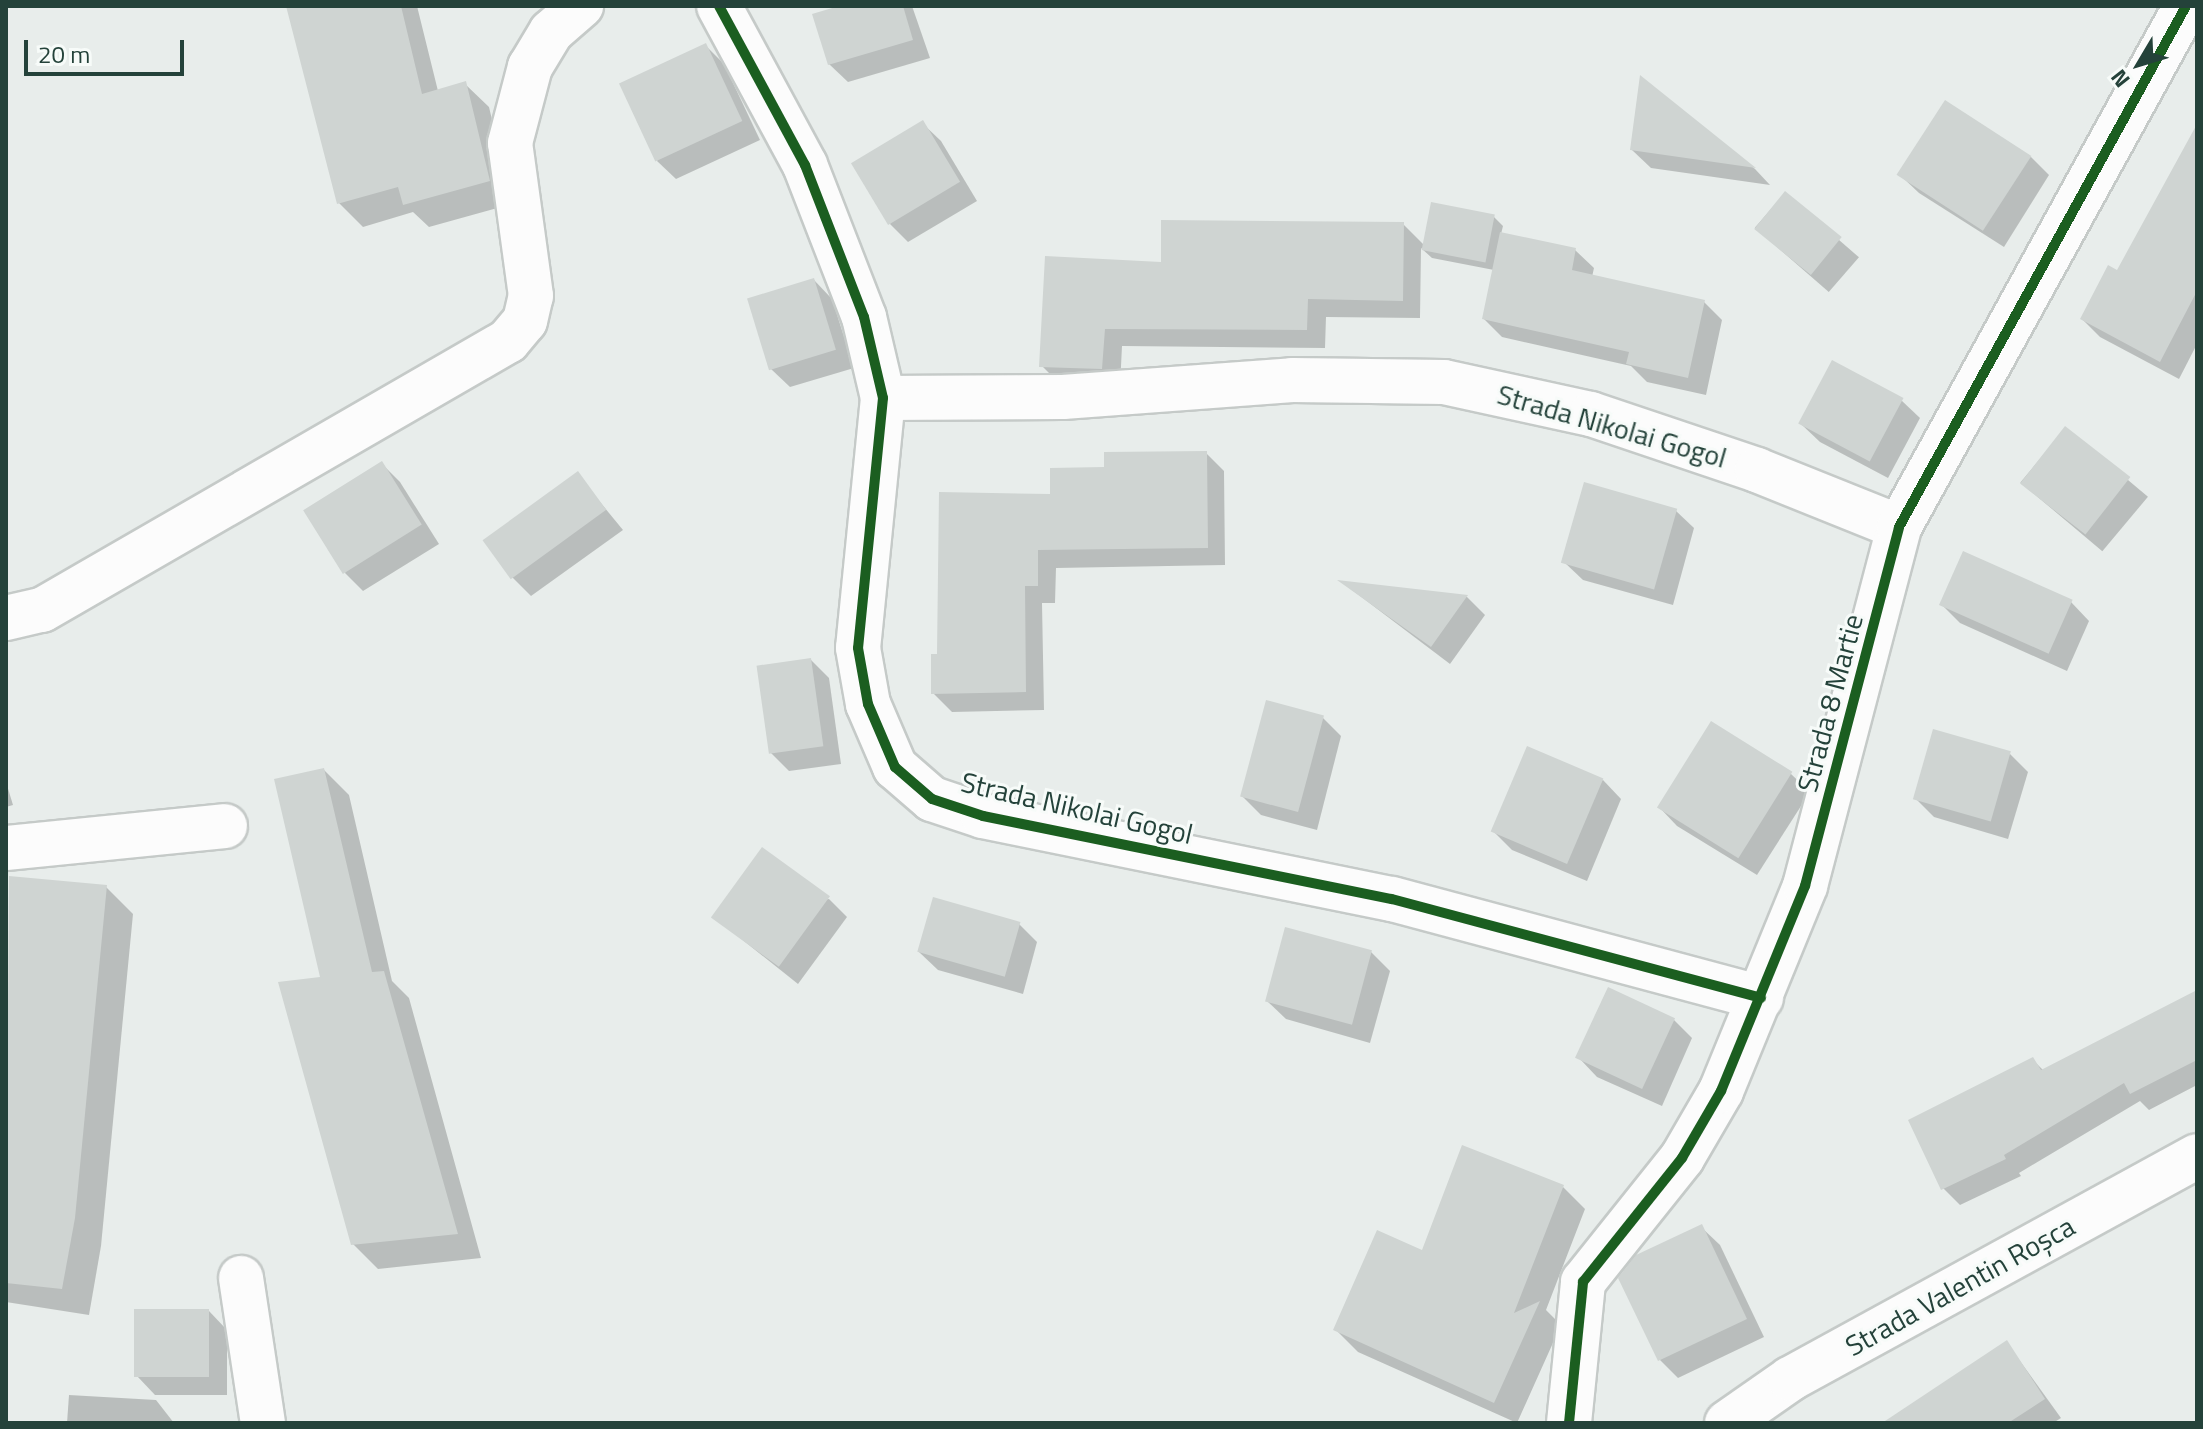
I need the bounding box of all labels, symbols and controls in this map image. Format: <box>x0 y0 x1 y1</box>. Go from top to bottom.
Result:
scale bar <box>28 24 188 74</box>
north arrow <box>2099 24 2179 104</box>
text: 20 m <box>38 36 90 72</box>
text: N <box>2102 62 2138 95</box>
street label: Strada Nikolai Gogol <box>1494 377 1730 475</box>
street label: Strada 8 Martie <box>1790 610 1870 796</box>
street label: Strada Nikolai Gogol <box>958 765 1196 851</box>
street label: Strada Valentin Roșca <box>1840 1209 2080 1363</box>

